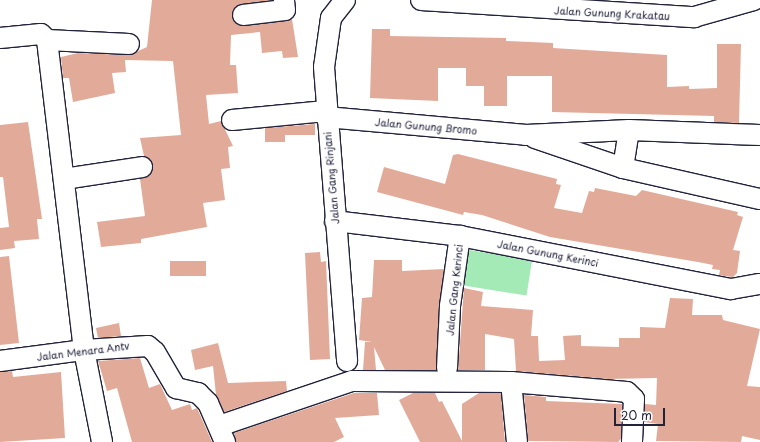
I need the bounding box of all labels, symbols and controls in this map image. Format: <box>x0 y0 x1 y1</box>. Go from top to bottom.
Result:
street label: Jalan Gunung Krakatau <box>553 4 671 22</box>
street label: Jalan Gunung Bromo <box>374 116 478 136</box>
street label: Jalan Gang Rinjani <box>321 131 341 225</box>
street label: Jalan Gunung Kerinci <box>496 237 600 269</box>
street label: Jalan Gang Kerinci <box>443 244 465 336</box>
street label: Jalan Menara Antv <box>35 339 131 363</box>
scale bar <box>616 400 667 426</box>
text: 20 m <box>621 406 652 424</box>

